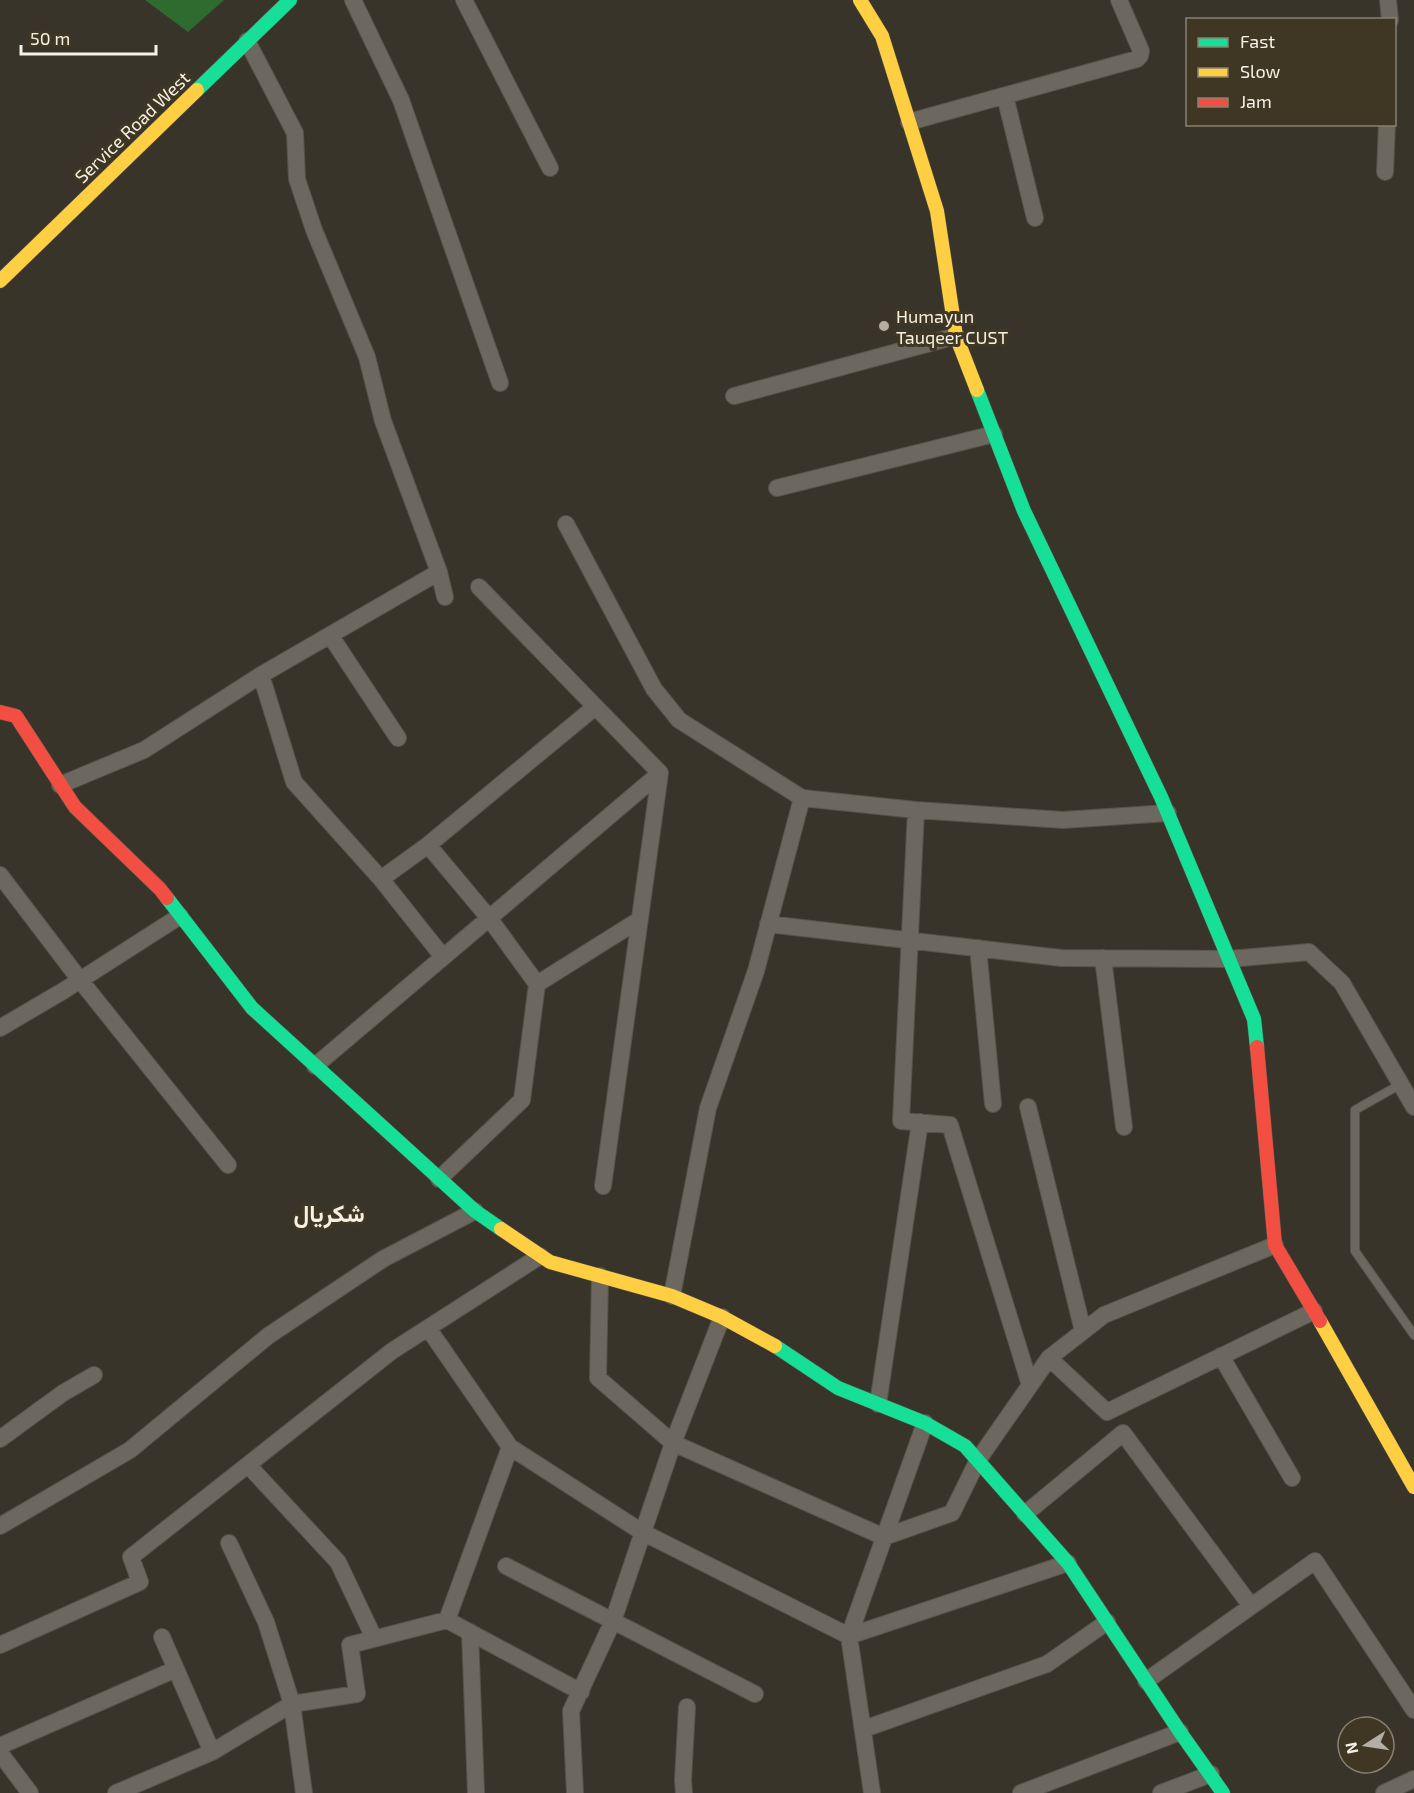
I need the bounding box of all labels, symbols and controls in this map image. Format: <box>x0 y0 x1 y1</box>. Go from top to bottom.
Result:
scale bar <box>21 18 156 56</box>
legend <box>1186 18 1396 126</box>
text: 50 m <box>30 27 70 49</box>
text: Fast <box>1240 30 1275 52</box>
text: Slow <box>1240 60 1281 82</box>
street label: Service Road West <box>70 67 194 187</box>
text: Jam <box>1240 90 1272 112</box>
place label: Humayun Tauqeer CUST <box>896 305 1009 348</box>
marker: Humayun Tauqeer CUST <box>877 319 891 333</box>
district label: شکریال <box>293 1198 365 1229</box>
north arrow <box>1336 1715 1396 1775</box>
text: N <box>1340 1741 1361 1756</box>

